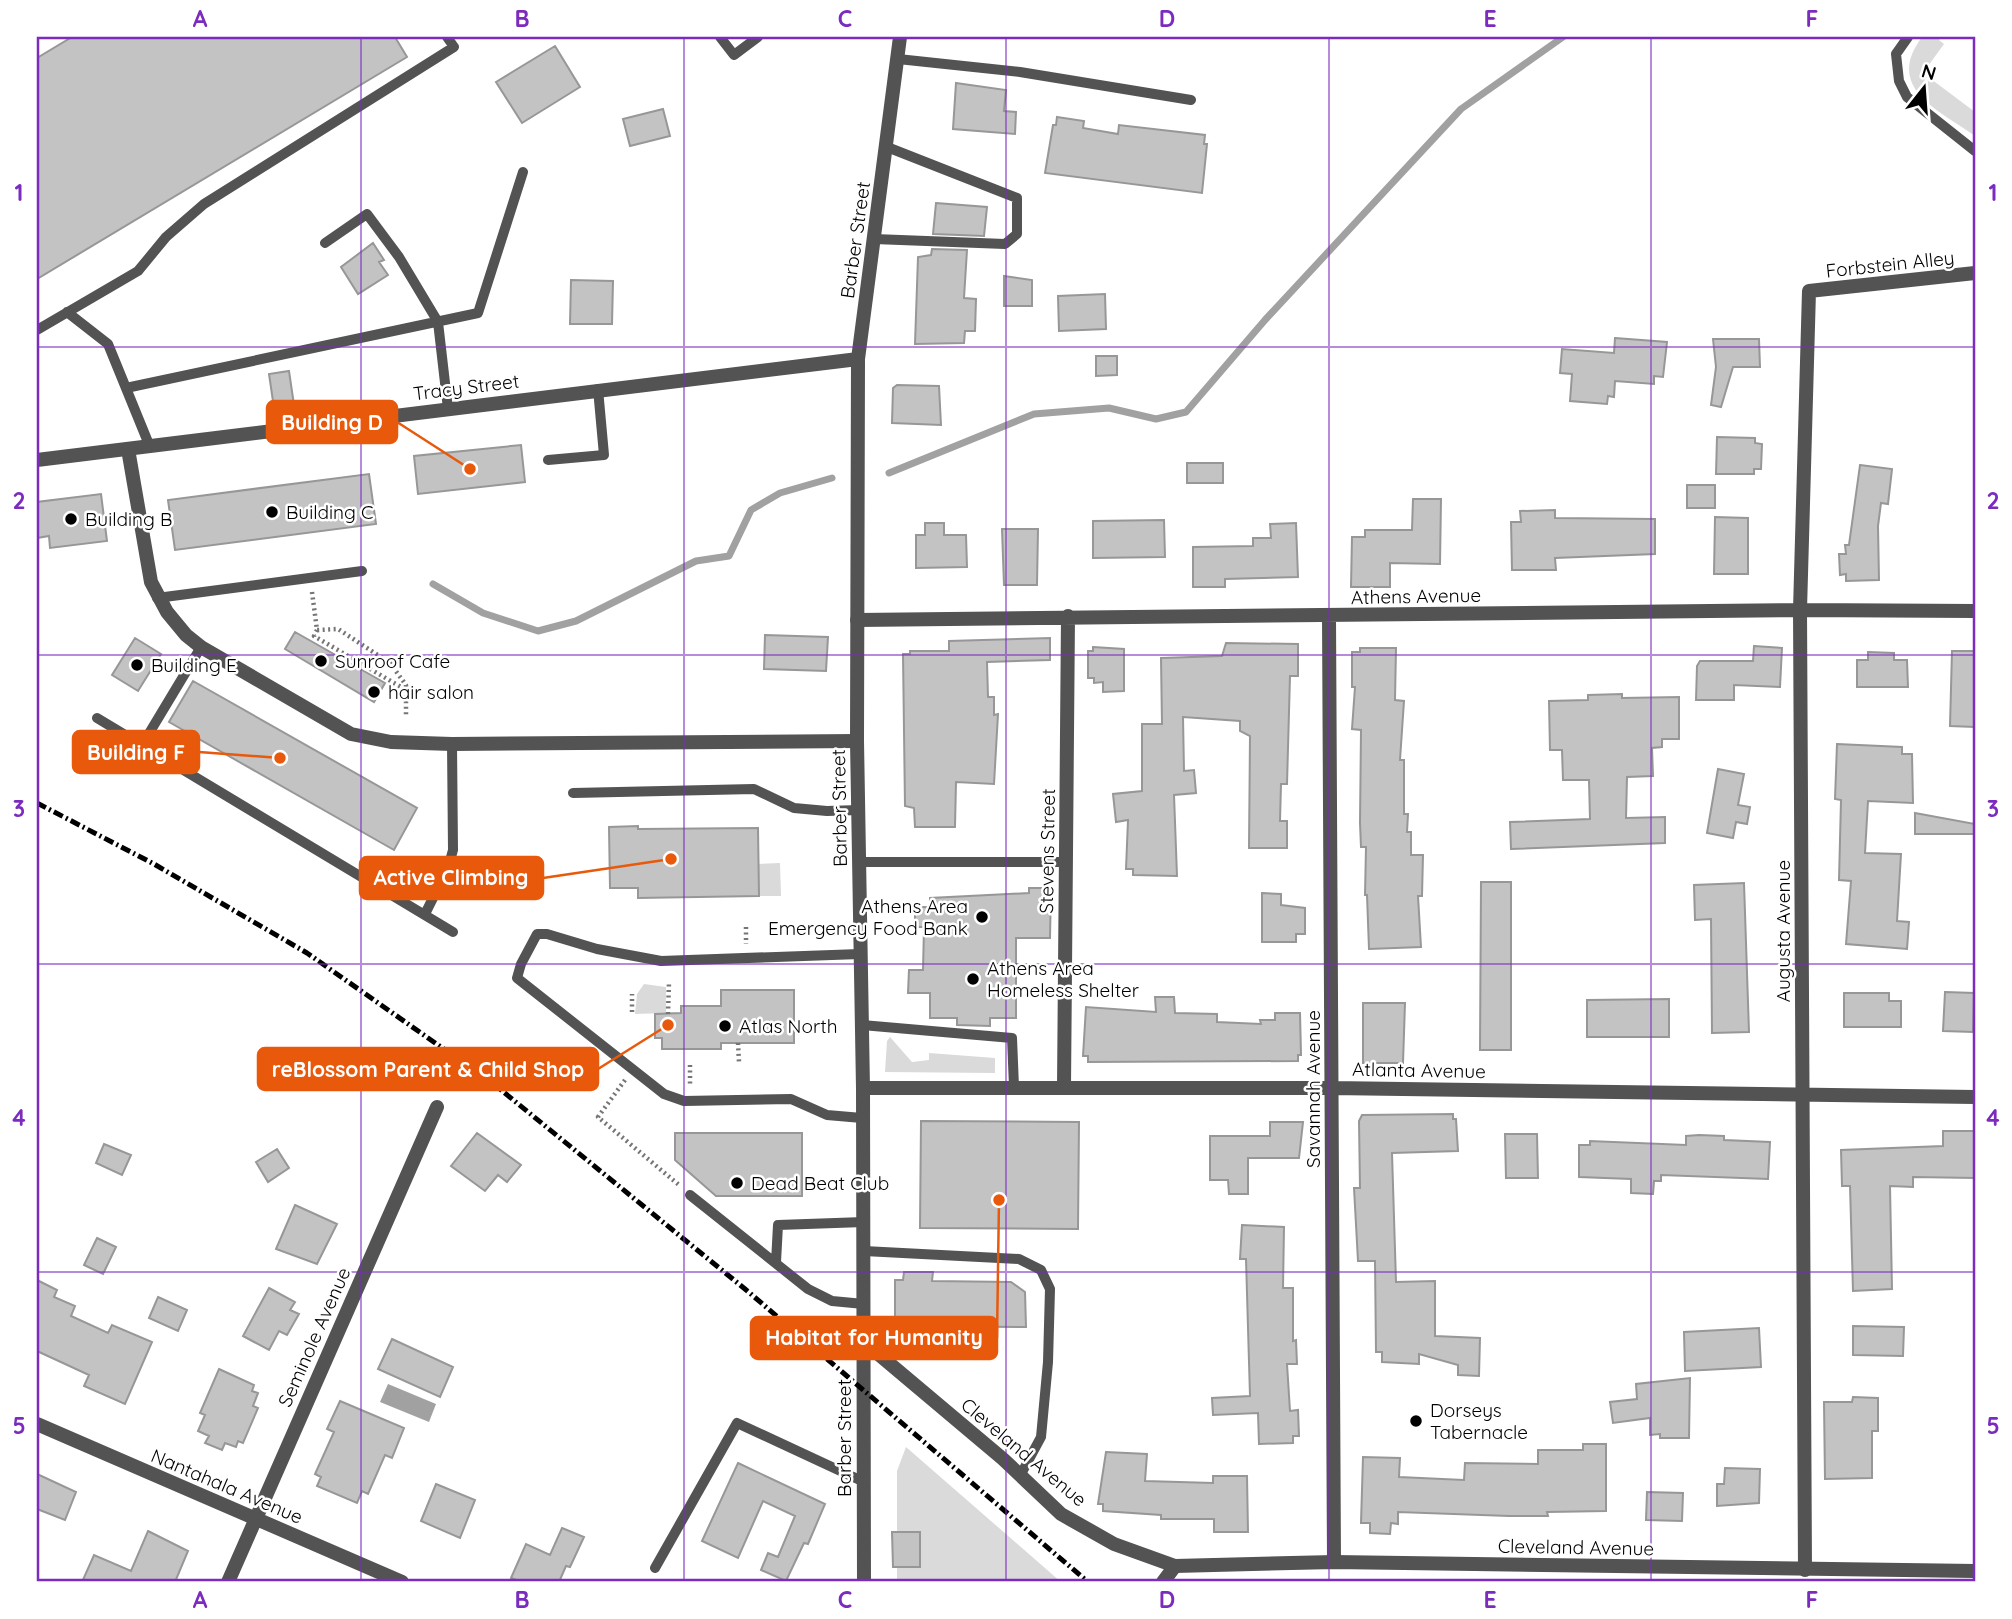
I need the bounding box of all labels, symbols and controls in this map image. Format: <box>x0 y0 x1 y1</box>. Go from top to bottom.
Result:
text: A <box>193 4 208 33</box>
text: B <box>514 4 530 33</box>
text: C <box>838 4 852 33</box>
text: D <box>1159 4 1175 33</box>
text: E <box>1483 4 1497 33</box>
text: F <box>1806 4 1818 33</box>
north arrow <box>1890 52 1960 122</box>
text: N <box>1919 58 1939 85</box>
text: 1 <box>15 178 23 207</box>
text: 1 <box>1989 178 1997 207</box>
street label: Barber Street <box>835 180 875 300</box>
street label: Forbstein Alley <box>1824 245 1956 283</box>
street label: Tracy Street <box>412 369 520 405</box>
callout: Building D <box>267 401 397 443</box>
text: Building D <box>281 409 383 435</box>
text: 2 <box>12 486 26 515</box>
text: 2 <box>1986 486 2000 515</box>
place label: Building C <box>286 500 373 524</box>
marker: Building C <box>264 504 280 520</box>
place label: Building B <box>85 507 172 531</box>
marker: Building B <box>63 511 79 527</box>
street label: Athens Avenue <box>1351 583 1481 609</box>
place label: Sunroof Cafe <box>335 649 450 673</box>
place label: Building E <box>151 653 237 677</box>
marker: Sunroof Cafe <box>313 653 329 669</box>
marker: Building E <box>129 657 145 673</box>
place label: hair salon <box>388 680 474 704</box>
marker: hair salon <box>366 684 382 700</box>
callout: Building F <box>73 731 199 773</box>
text: Building F <box>87 739 185 765</box>
street label: Barber Street <box>826 749 852 867</box>
street label: Stevens Street <box>1034 788 1060 914</box>
text: 3 <box>13 794 25 823</box>
text: 3 <box>1987 794 1999 823</box>
callout: Active Climbing <box>360 857 543 899</box>
street label: Augusta Avenue <box>1771 860 1795 1002</box>
text: Active Climbing <box>373 864 529 890</box>
place label: Athens Area Emergency Food Bank <box>768 894 968 940</box>
marker: Athens Area Emergency Food Bank <box>974 909 990 925</box>
place label: Athens Area Homeless Shelter <box>987 956 1140 1002</box>
marker: Athens Area Homeless Shelter <box>965 971 981 987</box>
street label: Savannah Avenue <box>1301 1010 1325 1168</box>
place label: Atlas North <box>739 1014 837 1038</box>
marker: Atlas North <box>717 1018 733 1034</box>
callout: reBlossom Parent & Child Shop <box>258 1048 598 1090</box>
text: reBlossom Parent & Child Shop <box>272 1056 584 1082</box>
street label: Atlanta Avenue <box>1352 1057 1486 1083</box>
text: 4 <box>12 1103 26 1132</box>
text: 4 <box>1986 1103 2000 1132</box>
place label: Dead Beat Club <box>751 1171 889 1195</box>
marker: Dead Beat Club <box>729 1175 745 1191</box>
street label: Seminole Avenue <box>272 1263 356 1411</box>
callout: Habitat for Humanity <box>751 1317 997 1359</box>
text: Habitat for Humanity <box>765 1324 983 1350</box>
street label: Barber Street <box>832 1379 856 1497</box>
street label: Cleveland Avenue <box>956 1393 1092 1511</box>
place label: Dorseys Tabernacle <box>1430 1398 1528 1444</box>
text: 5 <box>12 1411 26 1440</box>
text: 5 <box>1986 1411 2000 1440</box>
marker: Dorseys Tabernacle <box>1408 1413 1424 1429</box>
street label: Nantahala Avenue <box>147 1443 307 1529</box>
street label: Cleveland Avenue <box>1498 1534 1654 1560</box>
text: A <box>193 1585 208 1614</box>
text: B <box>514 1585 530 1614</box>
text: C <box>838 1585 852 1614</box>
text: D <box>1159 1585 1175 1614</box>
text: E <box>1483 1585 1497 1614</box>
text: F <box>1806 1585 1818 1614</box>

